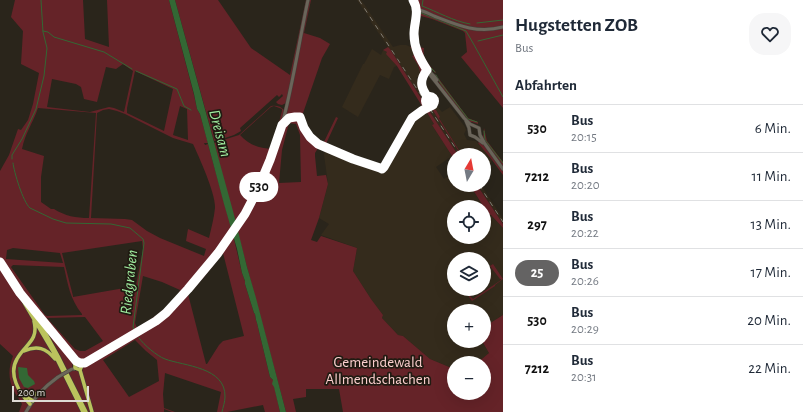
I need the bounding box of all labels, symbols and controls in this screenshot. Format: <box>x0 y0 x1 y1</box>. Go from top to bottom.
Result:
button: heart <box>749 13 791 55</box>
text: Hugstetten ZOB <box>515 16 638 35</box>
text: Bus <box>515 42 533 55</box>
text: Abfahrten <box>515 78 577 93</box>
unlabelled marker <box>421 92 439 110</box>
water label: Dreisam <box>206 108 234 159</box>
text: Bus <box>571 113 593 128</box>
text: 6 Min. <box>755 121 791 136</box>
text: 530 <box>527 122 547 136</box>
text: 20:15 <box>571 131 597 144</box>
north arrow <box>447 148 491 192</box>
map controls <box>447 148 491 400</box>
text: Bus <box>571 161 593 176</box>
text: 11 Min. <box>752 169 791 184</box>
text: 7212 <box>525 170 549 184</box>
line badge: 530 <box>236 174 282 200</box>
text: 20:20 <box>571 179 600 192</box>
text: 530 <box>249 180 269 194</box>
button: locate <box>447 200 491 244</box>
text: Bus <box>571 209 593 224</box>
text: 13 Min. <box>751 217 791 232</box>
text: 297 <box>527 218 547 232</box>
text: 20:22 <box>571 227 599 240</box>
water label: Riedgraben <box>118 249 140 315</box>
button: layers <box>447 252 491 296</box>
text: Bus <box>571 257 593 272</box>
text: 17 Min. <box>750 265 791 280</box>
text: 25 <box>531 266 543 280</box>
text: 20:26 <box>571 275 599 288</box>
button: + <box>447 304 491 348</box>
text: Bus <box>571 305 593 320</box>
text: 20 Min. <box>747 313 791 328</box>
text: 530 <box>527 314 547 328</box>
text: 20:29 <box>571 323 599 336</box>
text: Bus <box>571 353 593 368</box>
park label: Gemeindewald Allmendschachen <box>326 355 430 387</box>
button: − <box>447 356 491 400</box>
text: 22 Min. <box>748 361 791 376</box>
text: 7212 <box>525 362 549 376</box>
text: 20:31 <box>571 371 597 384</box>
scale bar <box>12 384 89 403</box>
text: 200 m <box>18 387 45 398</box>

